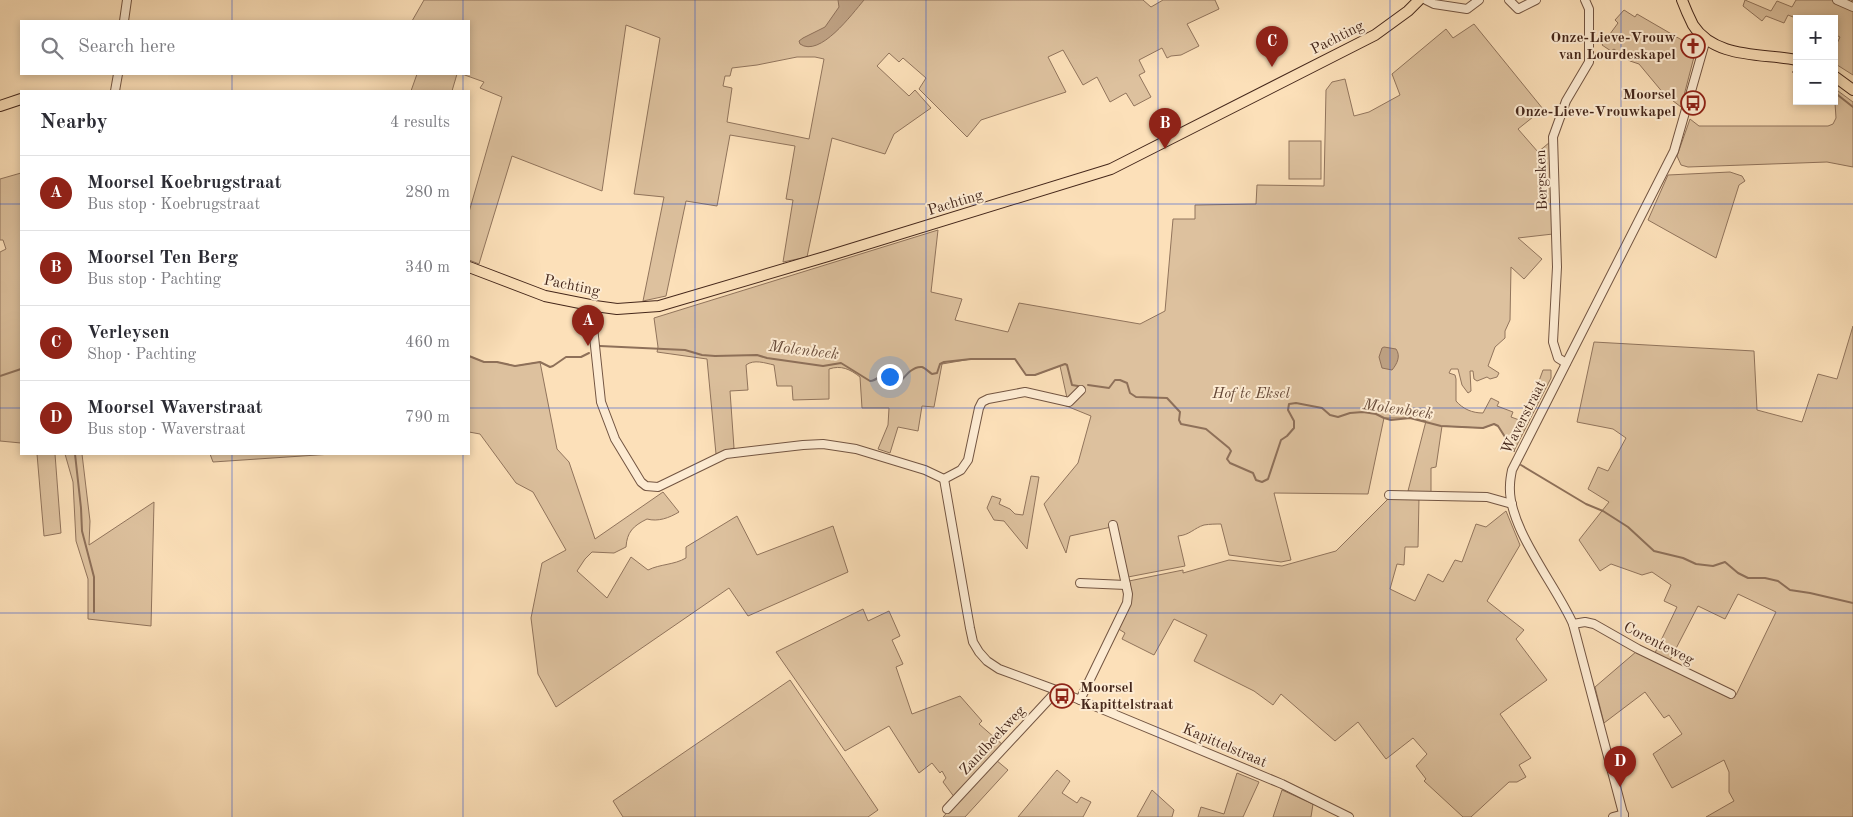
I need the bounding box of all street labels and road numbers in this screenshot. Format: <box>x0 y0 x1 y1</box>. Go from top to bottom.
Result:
street label: Pachting <box>1309 19 1367 58</box>
street label: Bergsken <box>1534 149 1551 211</box>
street label: Pachting <box>926 188 985 219</box>
street label: Pachting <box>542 273 601 300</box>
street label: Waverstraat <box>1499 379 1549 457</box>
street label: Corenteweg <box>1621 620 1696 668</box>
street label: Zandbeekweg <box>957 704 1029 778</box>
street label: Kapittelstraat <box>1180 722 1269 771</box>

